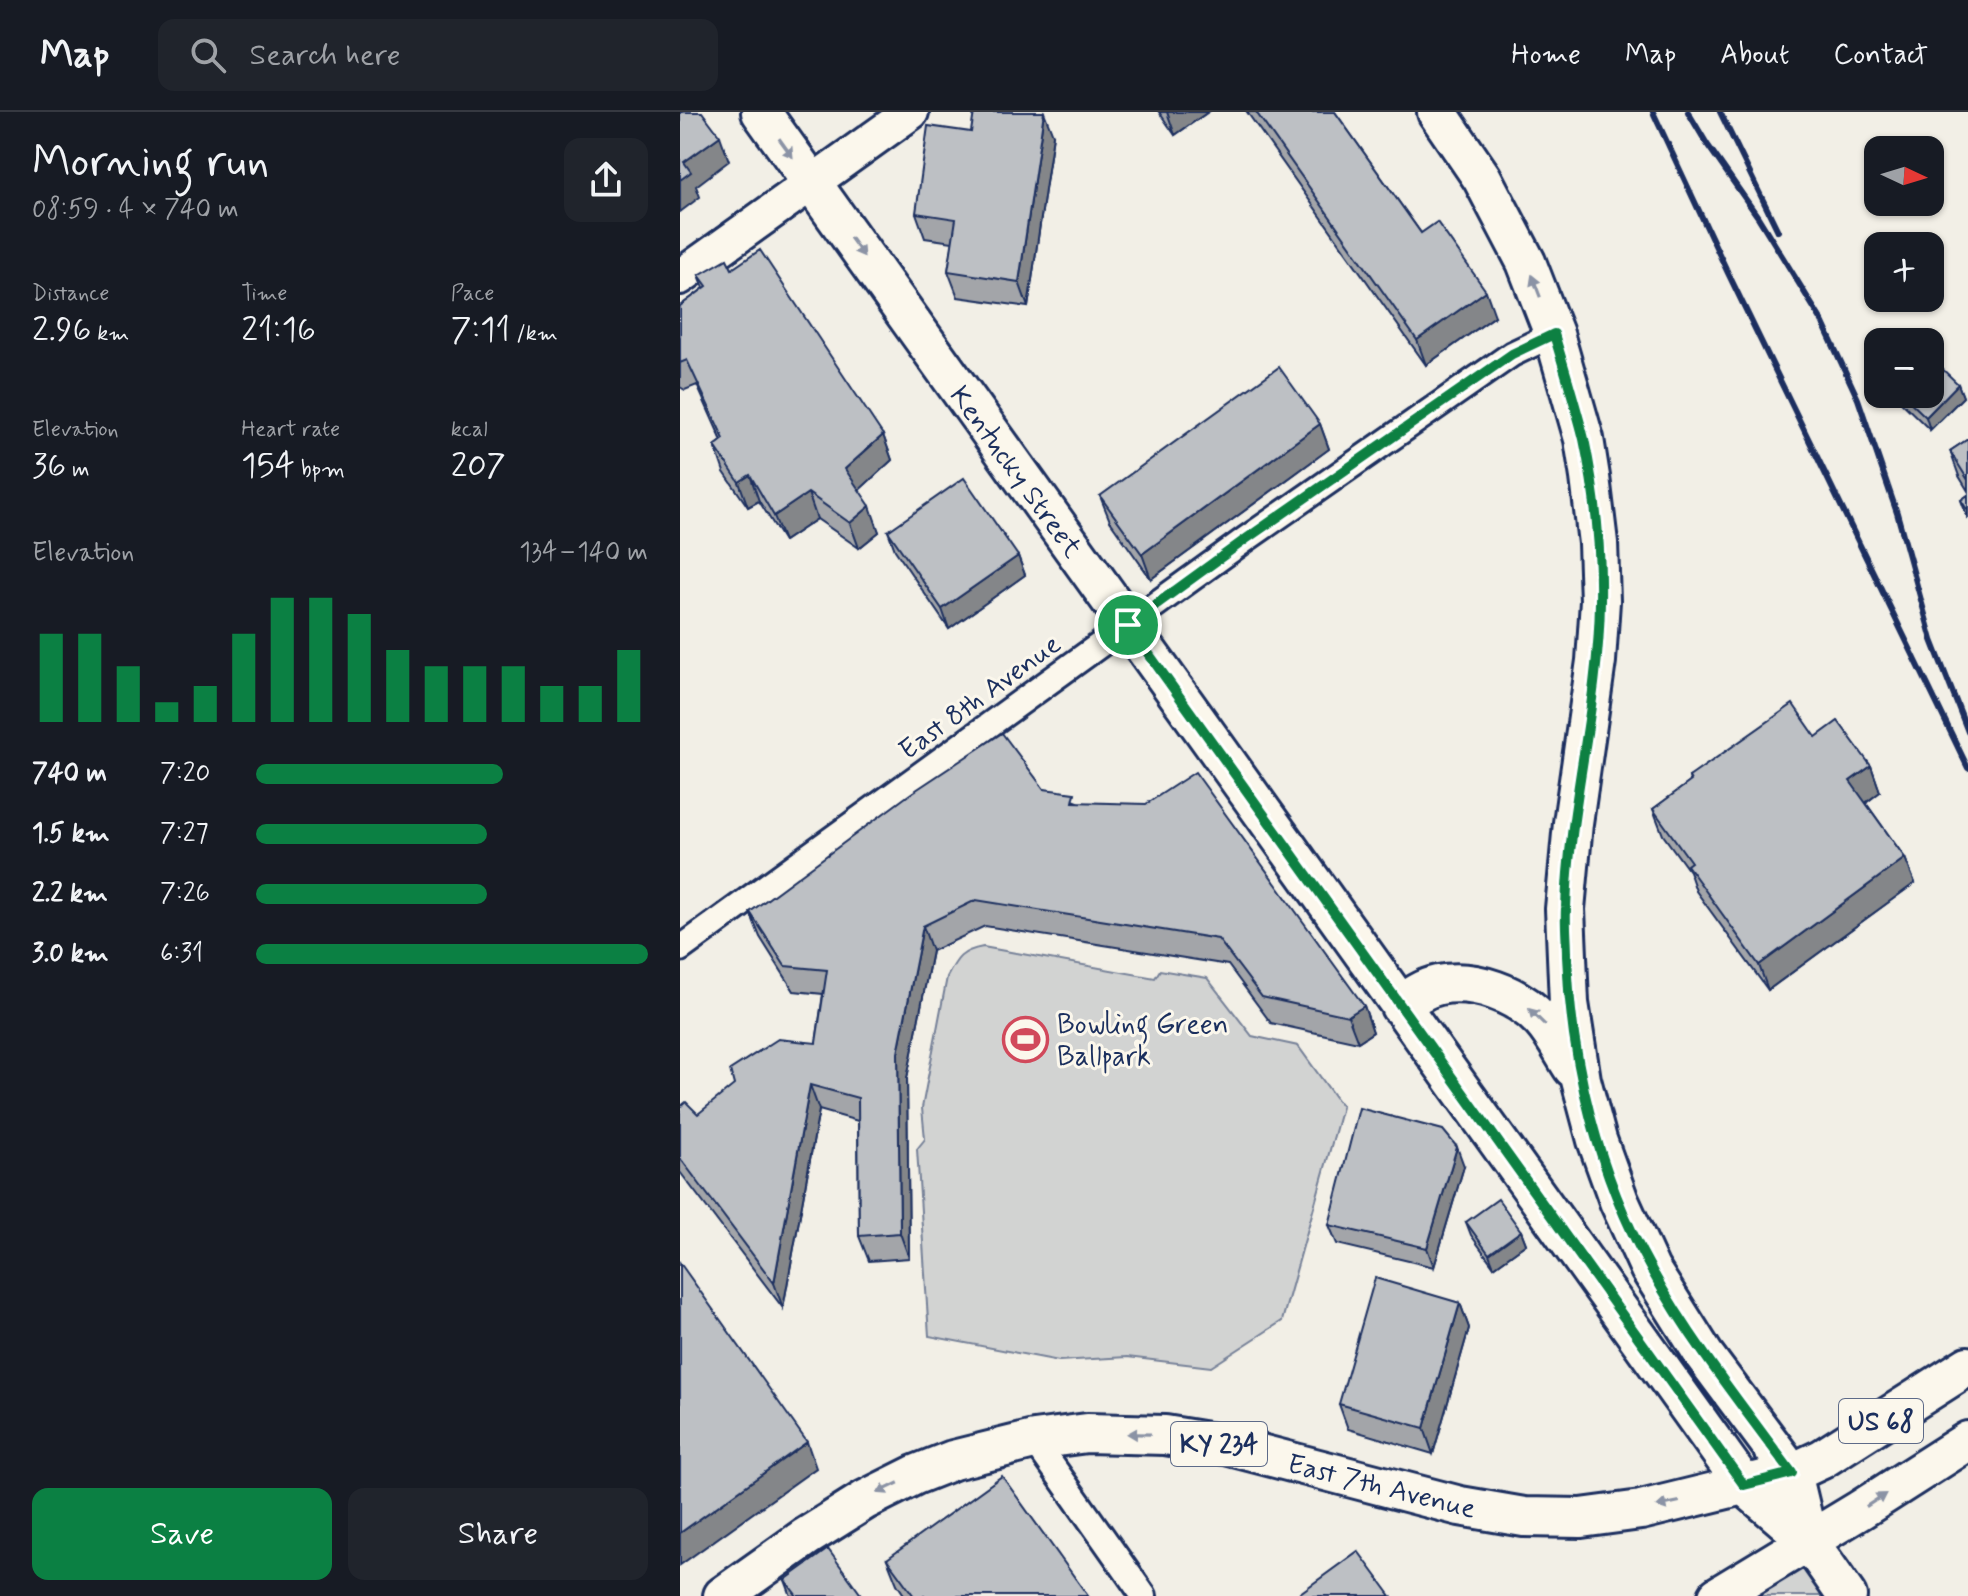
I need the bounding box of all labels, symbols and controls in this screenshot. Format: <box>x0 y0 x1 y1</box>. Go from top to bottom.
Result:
search box <box>158 19 718 91</box>
text: Map <box>40 31 110 80</box>
icon: search <box>186 33 230 77</box>
text: Search here <box>250 36 401 75</box>
text: Home <box>1511 37 1581 74</box>
text: Map <box>1625 37 1676 74</box>
text: About <box>1720 37 1789 74</box>
text: Contact <box>1833 37 1928 74</box>
text: Morning run <box>32 134 269 192</box>
north arrow <box>1864 136 1944 216</box>
map controls <box>1864 136 1944 408</box>
one-way arrow <box>778 137 793 158</box>
button: share <box>564 138 648 222</box>
text: 08:59 · 4 × 740 m <box>32 193 239 227</box>
button: + <box>1864 232 1944 312</box>
one-way arrow <box>849 236 864 257</box>
one-way arrow <box>1529 274 1542 298</box>
text: Distance <box>32 280 109 308</box>
text: Time <box>241 280 287 308</box>
text: Pace <box>451 280 494 308</box>
text: 2.96 <box>32 308 91 353</box>
text: 21:16 <box>241 308 316 353</box>
text: 7:11 <box>451 308 510 353</box>
text: km <box>91 320 129 348</box>
text: /km <box>510 320 558 348</box>
button: − <box>1864 328 1944 408</box>
street label: Kentucky Street <box>940 379 1090 566</box>
text: Elevation <box>32 416 119 444</box>
text: Heart rate <box>241 416 340 444</box>
text: kcal <box>451 416 488 444</box>
text: 36 <box>32 444 66 489</box>
text: 154 <box>241 444 295 489</box>
text: 207 <box>451 444 506 489</box>
text: m <box>66 456 90 484</box>
text: bpm <box>295 456 345 484</box>
text: Elevation <box>32 536 134 570</box>
text: 134–140 m <box>519 536 648 570</box>
pin <box>1094 591 1162 659</box>
icon: arrive <box>1106 603 1150 647</box>
street label: East 8th Avenue <box>892 627 1069 769</box>
text: 740 m <box>32 757 107 791</box>
text: 7:20 <box>160 757 210 791</box>
text: 1.5 km <box>32 817 110 851</box>
text: 7:27 <box>160 817 209 851</box>
text: 2.2 km <box>32 877 108 911</box>
text: 7:26 <box>160 877 210 911</box>
text: 3.0 km <box>32 937 109 971</box>
text: 6:31 <box>160 937 203 971</box>
place label: Bowling Green Ballpark <box>1057 1007 1229 1076</box>
one-way arrow <box>1528 1008 1547 1027</box>
sports icon: Bowling Green Ballpark <box>1002 1015 1050 1063</box>
road number: US 68 <box>1839 1399 1923 1443</box>
road number: KY 234 <box>1171 1422 1267 1466</box>
one-way arrow <box>1126 1428 1151 1440</box>
street label: East 7th Avenue <box>1283 1446 1479 1529</box>
one-way arrow <box>876 1482 899 1495</box>
button: Save <box>32 1488 332 1580</box>
button: Share <box>348 1488 648 1580</box>
one-way arrow <box>1865 1493 1886 1508</box>
one-way arrow <box>1655 1498 1680 1511</box>

